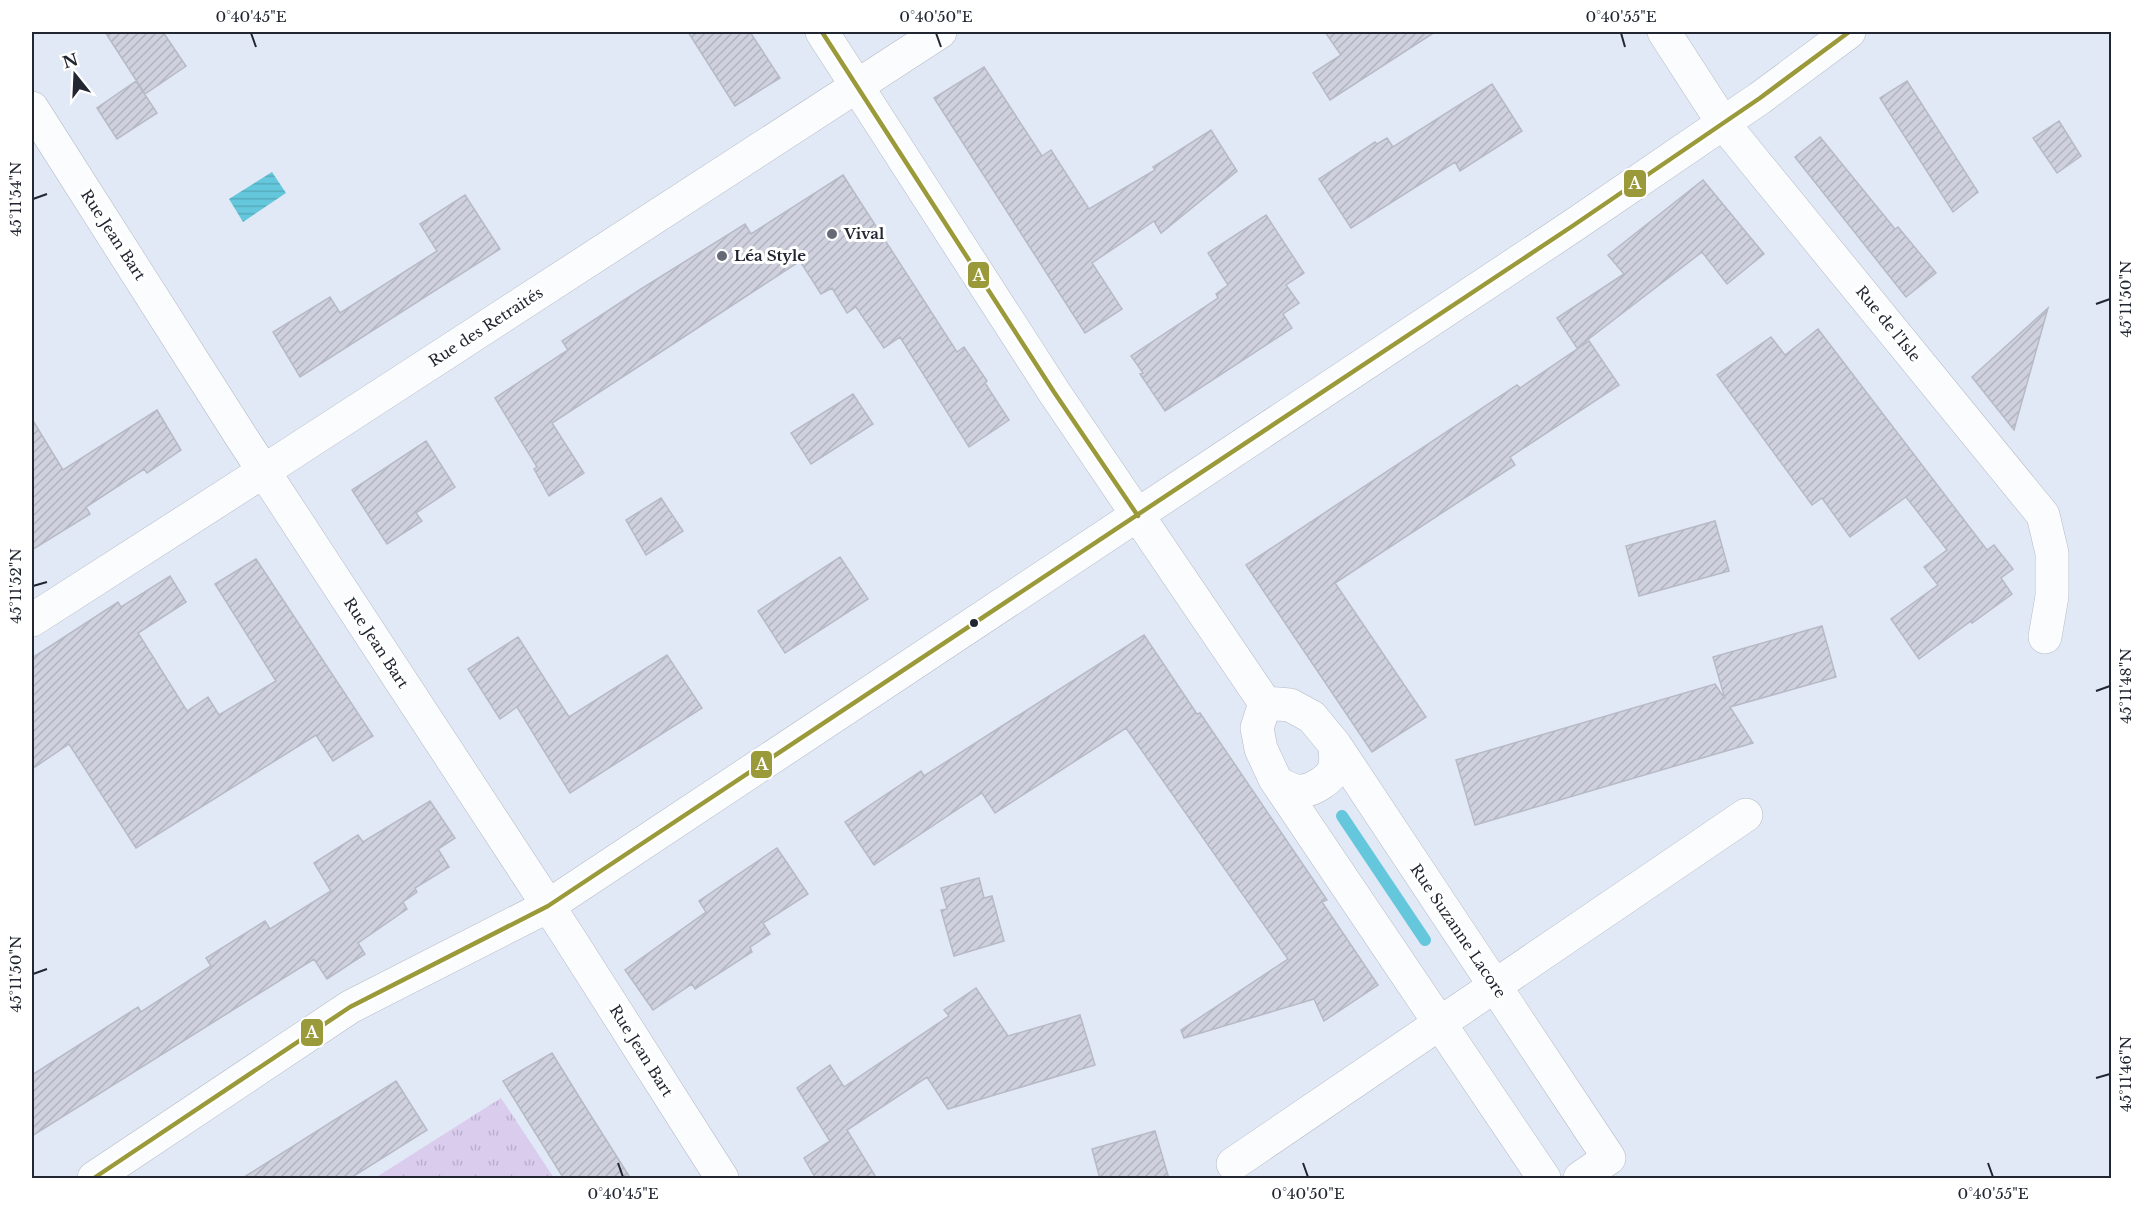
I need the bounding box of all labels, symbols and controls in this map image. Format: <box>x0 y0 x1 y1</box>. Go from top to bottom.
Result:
text: 0°40'45"E <box>215 7 287 26</box>
text: 0°40'50"E <box>899 7 973 26</box>
text: 0°40'55"E <box>1585 7 1657 26</box>
north arrow <box>45 45 105 105</box>
text: N <box>60 49 81 73</box>
text: 45°11'54"N <box>6 162 25 236</box>
line badge: A <box>1623 169 1647 198</box>
text: A <box>1628 173 1643 193</box>
street label: Rue Jean Bart <box>77 186 150 284</box>
place label: Vival <box>843 224 885 243</box>
marker: Vival <box>825 227 839 241</box>
place label: Léa Style <box>734 246 806 265</box>
marker: Léa Style <box>715 249 729 263</box>
text: 45°11'50"N <box>2116 260 2135 338</box>
line badge: A <box>967 261 990 289</box>
text: A <box>972 265 987 285</box>
street label: Rue de l'Isle <box>1852 282 1925 366</box>
street label: Rue des Retraités <box>425 283 547 371</box>
text: 45°11'52"N <box>6 548 25 624</box>
street label: Rue Jean Bart <box>340 594 413 692</box>
unlabelled marker <box>968 617 980 629</box>
text: 45°11'48"N <box>2116 648 2135 724</box>
line badge: A <box>750 750 773 779</box>
text: A <box>755 754 770 774</box>
street label: Rue Suzanne Lacore <box>1407 860 1510 1001</box>
text: 45°11'50"N <box>6 935 25 1013</box>
street label: Rue Jean Bart <box>606 1001 677 1100</box>
line badge: A <box>300 1018 324 1047</box>
text: A <box>305 1022 320 1042</box>
text: 45°11'46"N <box>2116 1036 2135 1112</box>
text: 0°40'45"E <box>587 1184 659 1203</box>
text: 0°40'50"E <box>1271 1184 1345 1203</box>
text: 0°40'55"E <box>1957 1184 2029 1203</box>

